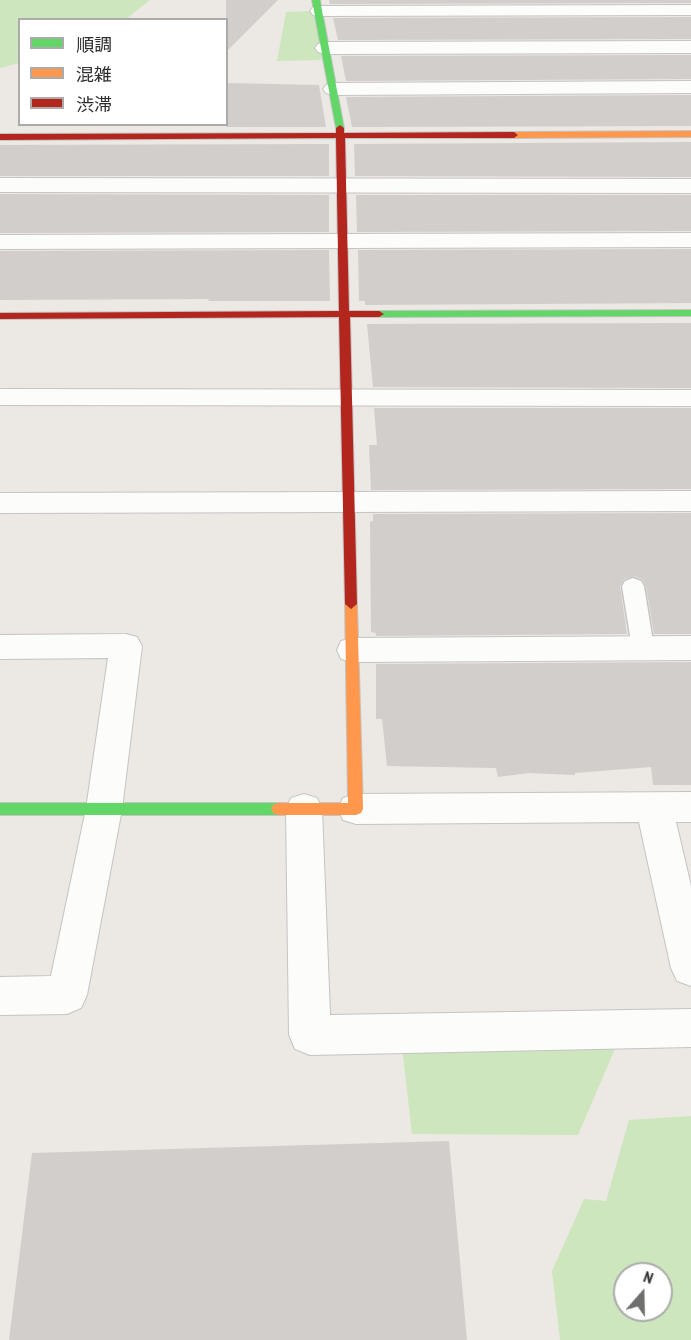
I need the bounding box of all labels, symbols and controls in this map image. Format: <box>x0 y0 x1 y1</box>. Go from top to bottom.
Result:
legend <box>18 18 228 126</box>
text: 順調 <box>76 33 112 56</box>
text: 混雑 <box>76 63 112 86</box>
text: 渋滞 <box>76 93 112 116</box>
north arrow <box>613 1262 673 1322</box>
text: N <box>641 1266 656 1288</box>

